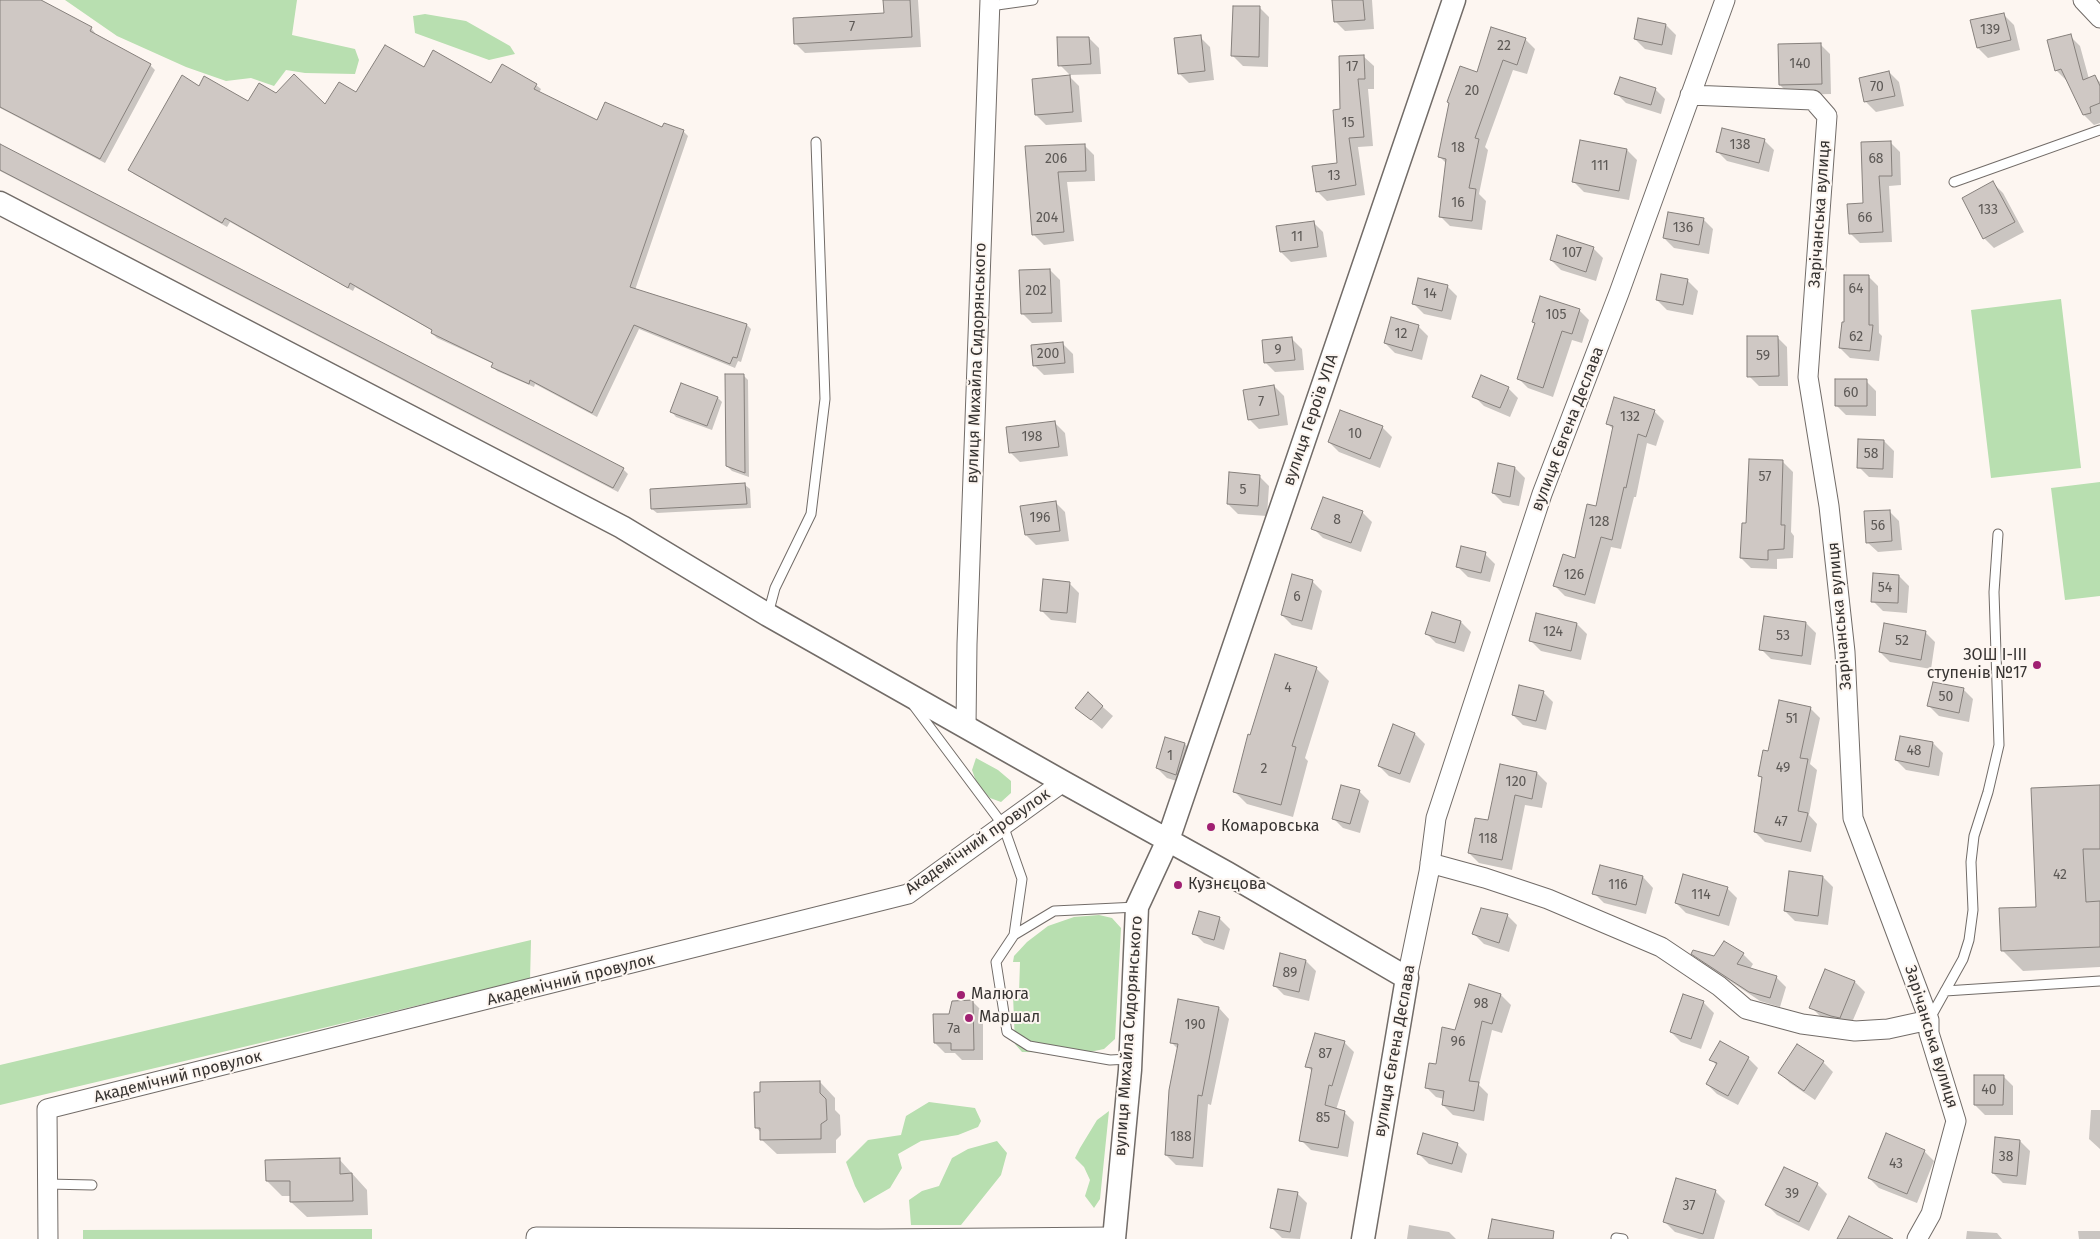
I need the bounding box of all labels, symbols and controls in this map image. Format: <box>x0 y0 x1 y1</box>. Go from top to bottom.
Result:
house number: 7 <box>849 19 855 35</box>
house number: 139 <box>1980 22 2000 38</box>
house number: 22 <box>1497 38 1511 54</box>
house number: 140 <box>1789 56 1811 72</box>
house number: 17 <box>1346 59 1358 75</box>
house number: 70 <box>1870 79 1884 95</box>
house number: 20 <box>1465 83 1479 99</box>
house number: 15 <box>1341 115 1355 131</box>
house number: 138 <box>1730 137 1750 153</box>
street label: Зарічанська вулиця <box>1805 139 1835 289</box>
house number: 18 <box>1451 140 1465 156</box>
house number: 206 <box>1045 151 1067 167</box>
house number: 68 <box>1868 151 1884 167</box>
house number: 111 <box>1591 158 1609 174</box>
house number: 13 <box>1327 168 1341 184</box>
house number: 16 <box>1451 195 1465 211</box>
house number: 133 <box>1978 202 1998 218</box>
house number: 204 <box>1036 210 1058 226</box>
house number: 66 <box>1858 210 1872 226</box>
house number: 136 <box>1673 220 1693 236</box>
house number: 11 <box>1291 229 1303 245</box>
street label: вулиця Михайла Сидорянського <box>963 242 991 484</box>
house number: 107 <box>1562 245 1582 261</box>
house number: 64 <box>1849 281 1863 297</box>
house number: 202 <box>1025 283 1047 299</box>
house number: 14 <box>1423 286 1437 302</box>
house number: 105 <box>1546 307 1566 323</box>
house number: 12 <box>1395 326 1407 342</box>
house number: 62 <box>1849 329 1863 345</box>
house number: 9 <box>1274 342 1282 358</box>
street label: вулиця Євгена Деслава <box>1528 344 1608 514</box>
house number: 200 <box>1037 346 1059 362</box>
house number: 59 <box>1756 348 1770 364</box>
street label: вулиця Героїв УПА <box>1279 352 1343 488</box>
house number: 60 <box>1843 385 1859 401</box>
house number: 7 <box>1258 394 1264 410</box>
house number: 132 <box>1620 409 1640 425</box>
house number: 10 <box>1348 426 1362 442</box>
house number: 198 <box>1021 429 1043 445</box>
house number: 58 <box>1864 446 1878 462</box>
house number: 57 <box>1759 469 1771 485</box>
house number: 5 <box>1239 482 1247 498</box>
house number: 196 <box>1030 510 1050 526</box>
house number: 8 <box>1333 512 1341 528</box>
house number: 128 <box>1589 514 1609 530</box>
house number: 56 <box>1871 518 1885 534</box>
street label: Зарічанська вулиця <box>1824 541 1856 691</box>
house number: 126 <box>1564 567 1584 583</box>
house number: 54 <box>1878 580 1892 596</box>
house number: 6 <box>1293 589 1301 605</box>
house number: 124 <box>1543 624 1563 640</box>
house number: 53 <box>1776 628 1790 644</box>
house number: 52 <box>1895 633 1909 649</box>
place label: ЗОШ І-ІІІ ступенів №17 <box>1927 646 2027 684</box>
marker: ЗОШ І-ІІІ ступенів №17 <box>2031 659 2043 671</box>
house number: 4 <box>1284 680 1292 696</box>
house number: 50 <box>1939 689 1953 705</box>
house number: 51 <box>1786 711 1798 727</box>
house number: 48 <box>1906 743 1922 759</box>
house number: 1 <box>1167 748 1173 764</box>
house number: 49 <box>1776 760 1790 776</box>
house number: 2 <box>1261 761 1267 777</box>
house number: 120 <box>1506 774 1526 790</box>
street label: Академічний провулок <box>902 785 1054 899</box>
house number: 47 <box>1774 814 1788 830</box>
place label: Комаровська <box>1221 817 1319 837</box>
marker: Комаровська <box>1205 821 1217 833</box>
house number: 118 <box>1478 831 1498 847</box>
house number: 42 <box>2053 867 2067 883</box>
place label: Кузнєцова <box>1188 875 1266 895</box>
house number: 116 <box>1608 877 1628 893</box>
marker: Кузнєцова <box>1172 879 1184 891</box>
house number: 114 <box>1691 887 1711 903</box>
street label: вулиця Михайла Сидорянського <box>1111 915 1147 1157</box>
street label: Академічний провулок <box>485 950 657 1010</box>
street label: вулиця Євгена Деслава <box>1370 963 1420 1139</box>
street label: Зарічанська вулиця <box>1900 963 1962 1111</box>
house number: 89 <box>1283 965 1297 981</box>
place label: Малюга <box>971 985 1029 1005</box>
marker: Малюга <box>955 989 967 1001</box>
house number: 98 <box>1473 996 1489 1012</box>
place label: Маршал <box>979 1008 1040 1028</box>
marker: Маршал <box>963 1012 975 1024</box>
house number: 190 <box>1184 1017 1206 1033</box>
house number: 7а <box>947 1021 961 1037</box>
house number: 96 <box>1451 1034 1465 1050</box>
house number: 87 <box>1318 1046 1332 1062</box>
street label: Академічний провулок <box>92 1047 264 1107</box>
house number: 40 <box>1981 1082 1997 1098</box>
house number: 85 <box>1316 1110 1330 1126</box>
house number: 188 <box>1170 1129 1192 1145</box>
house number: 38 <box>1999 1149 2013 1165</box>
house number: 43 <box>1889 1156 1903 1172</box>
house number: 39 <box>1785 1186 1799 1202</box>
house number: 37 <box>1682 1198 1696 1214</box>

